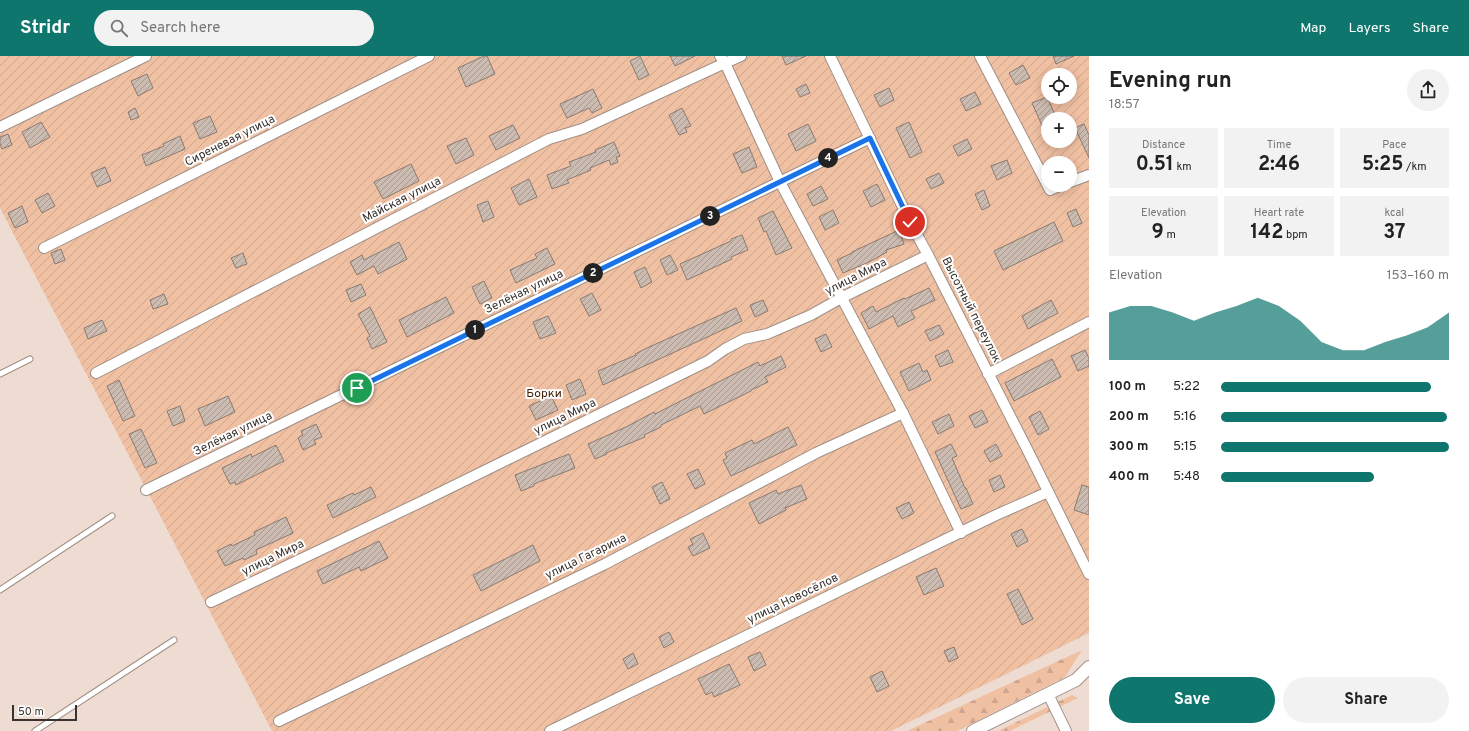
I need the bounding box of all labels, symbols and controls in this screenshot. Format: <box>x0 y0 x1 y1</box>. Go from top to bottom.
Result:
search box <box>94 10 374 46</box>
text: Stridr <box>20 16 70 40</box>
icon: search <box>108 17 130 39</box>
text: Search here <box>140 19 220 38</box>
text: Map <box>1300 20 1326 37</box>
text: Layers <box>1348 20 1390 37</box>
text: Share <box>1412 20 1449 37</box>
map controls <box>1041 68 1077 192</box>
button: locate <box>1041 68 1077 104</box>
text: Evening run <box>1109 68 1232 95</box>
button: share <box>1407 69 1449 111</box>
text: 18:57 <box>1109 97 1139 113</box>
street label: Сиреневая улица <box>182 111 278 171</box>
button: + <box>1041 112 1077 148</box>
text: Distance <box>1142 138 1185 152</box>
text: Time <box>1267 138 1291 152</box>
text: Pace <box>1382 138 1406 152</box>
pin: 4 <box>818 148 838 168</box>
text: 4 <box>824 151 832 165</box>
text: 0.51 <box>1136 152 1174 178</box>
text: 2:46 <box>1258 152 1300 178</box>
text: 5:25 <box>1362 152 1404 178</box>
button: − <box>1041 156 1077 192</box>
text: km <box>1174 160 1192 174</box>
text: /km <box>1404 160 1427 174</box>
street label: Майская улица <box>360 173 444 227</box>
pin <box>893 205 927 239</box>
pin: 3 <box>700 206 720 226</box>
text: Elevation <box>1141 206 1186 220</box>
text: Heart rate <box>1254 206 1304 220</box>
text: kcal <box>1385 206 1404 220</box>
text: 3 <box>707 209 713 223</box>
icon: check <box>899 211 921 233</box>
text: 9 <box>1152 220 1164 246</box>
text: 142 <box>1250 220 1283 246</box>
text: 37 <box>1383 220 1406 246</box>
text: m <box>1164 228 1176 242</box>
text: bpm <box>1283 228 1308 242</box>
street label: улица Мира <box>822 255 890 299</box>
street label: Высотный переулок <box>938 255 1005 366</box>
pin: 2 <box>583 263 603 283</box>
street label: Зелёная улица <box>482 266 566 318</box>
text: 2 <box>590 266 596 280</box>
text: Elevation <box>1109 268 1162 284</box>
text: 153–160 m <box>1387 268 1449 284</box>
pin: 1 <box>465 320 485 340</box>
text: 1 <box>473 323 477 337</box>
pin <box>340 371 374 405</box>
icon: arrive <box>346 377 368 399</box>
text: 100 m <box>1109 379 1146 395</box>
text: 5:22 <box>1173 379 1200 395</box>
park label: Борки <box>526 386 562 402</box>
street label: улица Мира <box>531 395 599 439</box>
street label: Зелёная улица <box>191 408 275 460</box>
text: 200 m <box>1109 409 1149 425</box>
text: 5:16 <box>1173 409 1197 425</box>
text: 300 m <box>1109 439 1148 455</box>
text: 5:15 <box>1173 439 1197 455</box>
text: 400 m <box>1109 469 1149 485</box>
text: 5:48 <box>1173 469 1200 485</box>
street label: улица Гагарина <box>543 530 629 584</box>
street label: улица Мира <box>239 536 307 580</box>
street label: улица Новосёлов <box>745 570 841 628</box>
button: Save <box>1109 677 1275 723</box>
button: Share <box>1283 677 1449 723</box>
scale bar <box>12 703 77 722</box>
text: 50 m <box>18 705 44 719</box>

